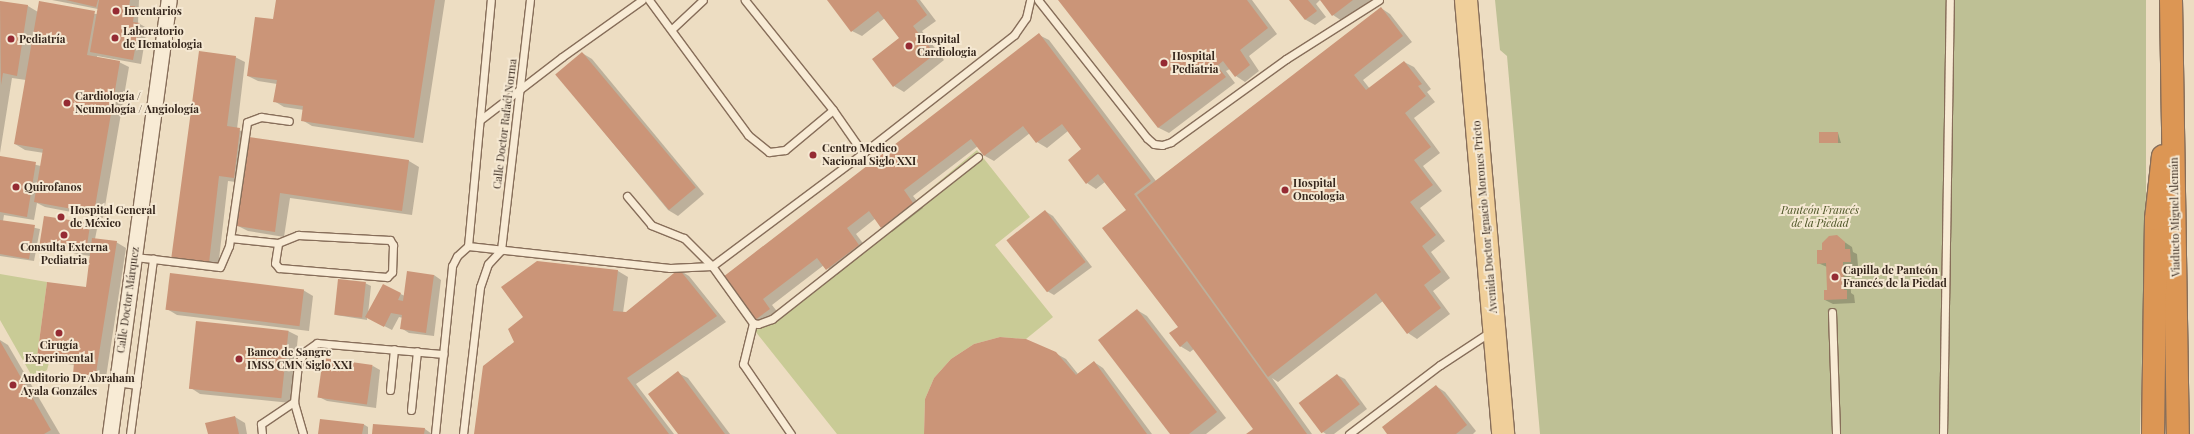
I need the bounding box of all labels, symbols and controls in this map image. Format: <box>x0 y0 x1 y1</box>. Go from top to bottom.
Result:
place label: Inventarios <box>124 4 182 18</box>
marker: Inventarios <box>111 6 121 16</box>
place label: Laboratorio de Hematologia <box>123 25 202 51</box>
place label: Pediatría <box>19 32 65 46</box>
marker: Laboratorio de Hematologia <box>110 33 120 43</box>
place label: Hospital Cardiologia <box>917 33 976 59</box>
marker: Pediatría <box>6 34 16 44</box>
marker: Hospital Cardiologia <box>904 41 914 51</box>
place label: Hospital Pediatria <box>1172 50 1218 76</box>
street label: Calle Doctor Rafaél Norma <box>490 58 520 190</box>
marker: Hospital Pediatria <box>1159 58 1169 68</box>
place label: Cardiología / Neumología / Angiología <box>75 90 199 116</box>
marker: Cardiología / Neumología / Angiología <box>62 98 72 108</box>
street label: Avenida Doctor Ignacio Morones Prieto <box>1470 120 1500 314</box>
place label: Centro Medico Nacional Siglo XXI <box>822 142 916 168</box>
marker: Centro Medico Nacional Siglo XXI <box>807 149 819 161</box>
street label: Viaducto Miguel Alemán <box>2167 157 2183 277</box>
place label: Hospital Oncologia <box>1293 177 1345 203</box>
place label: Quirofanos <box>24 180 82 194</box>
marker: Quirofanos <box>11 182 21 192</box>
marker: Hospital Oncologia <box>1280 185 1290 195</box>
place label: Hospital General de México <box>70 204 156 230</box>
park label: Panteón Francés de la Piedad <box>1781 204 1859 230</box>
marker: Hospital General de México <box>55 211 67 223</box>
marker: Consulta Externa Pediatria <box>59 230 69 240</box>
place label: Consulta Externa Pediatria <box>20 241 108 267</box>
street label: Calle Doctor Márquez <box>114 246 142 354</box>
place label: Capilla de Panteón Francés de la Piedad <box>1843 264 1947 290</box>
marker: Capilla de Panteón Francés de la Piedad <box>1830 272 1840 282</box>
marker: Cirugía Experimental <box>54 328 64 338</box>
place label: Cirugía Experimental <box>25 339 93 365</box>
place label: Banco de Sangre IMSS CMN Siglo XXI <box>247 346 353 372</box>
marker: Banco de Sangre IMSS CMN Siglo XXI <box>234 354 244 364</box>
place label: Auditorio Dr Abraham Ayala Gonzáles <box>21 372 135 398</box>
marker: Auditorio Dr Abraham Ayala Gonzáles <box>8 380 18 390</box>

